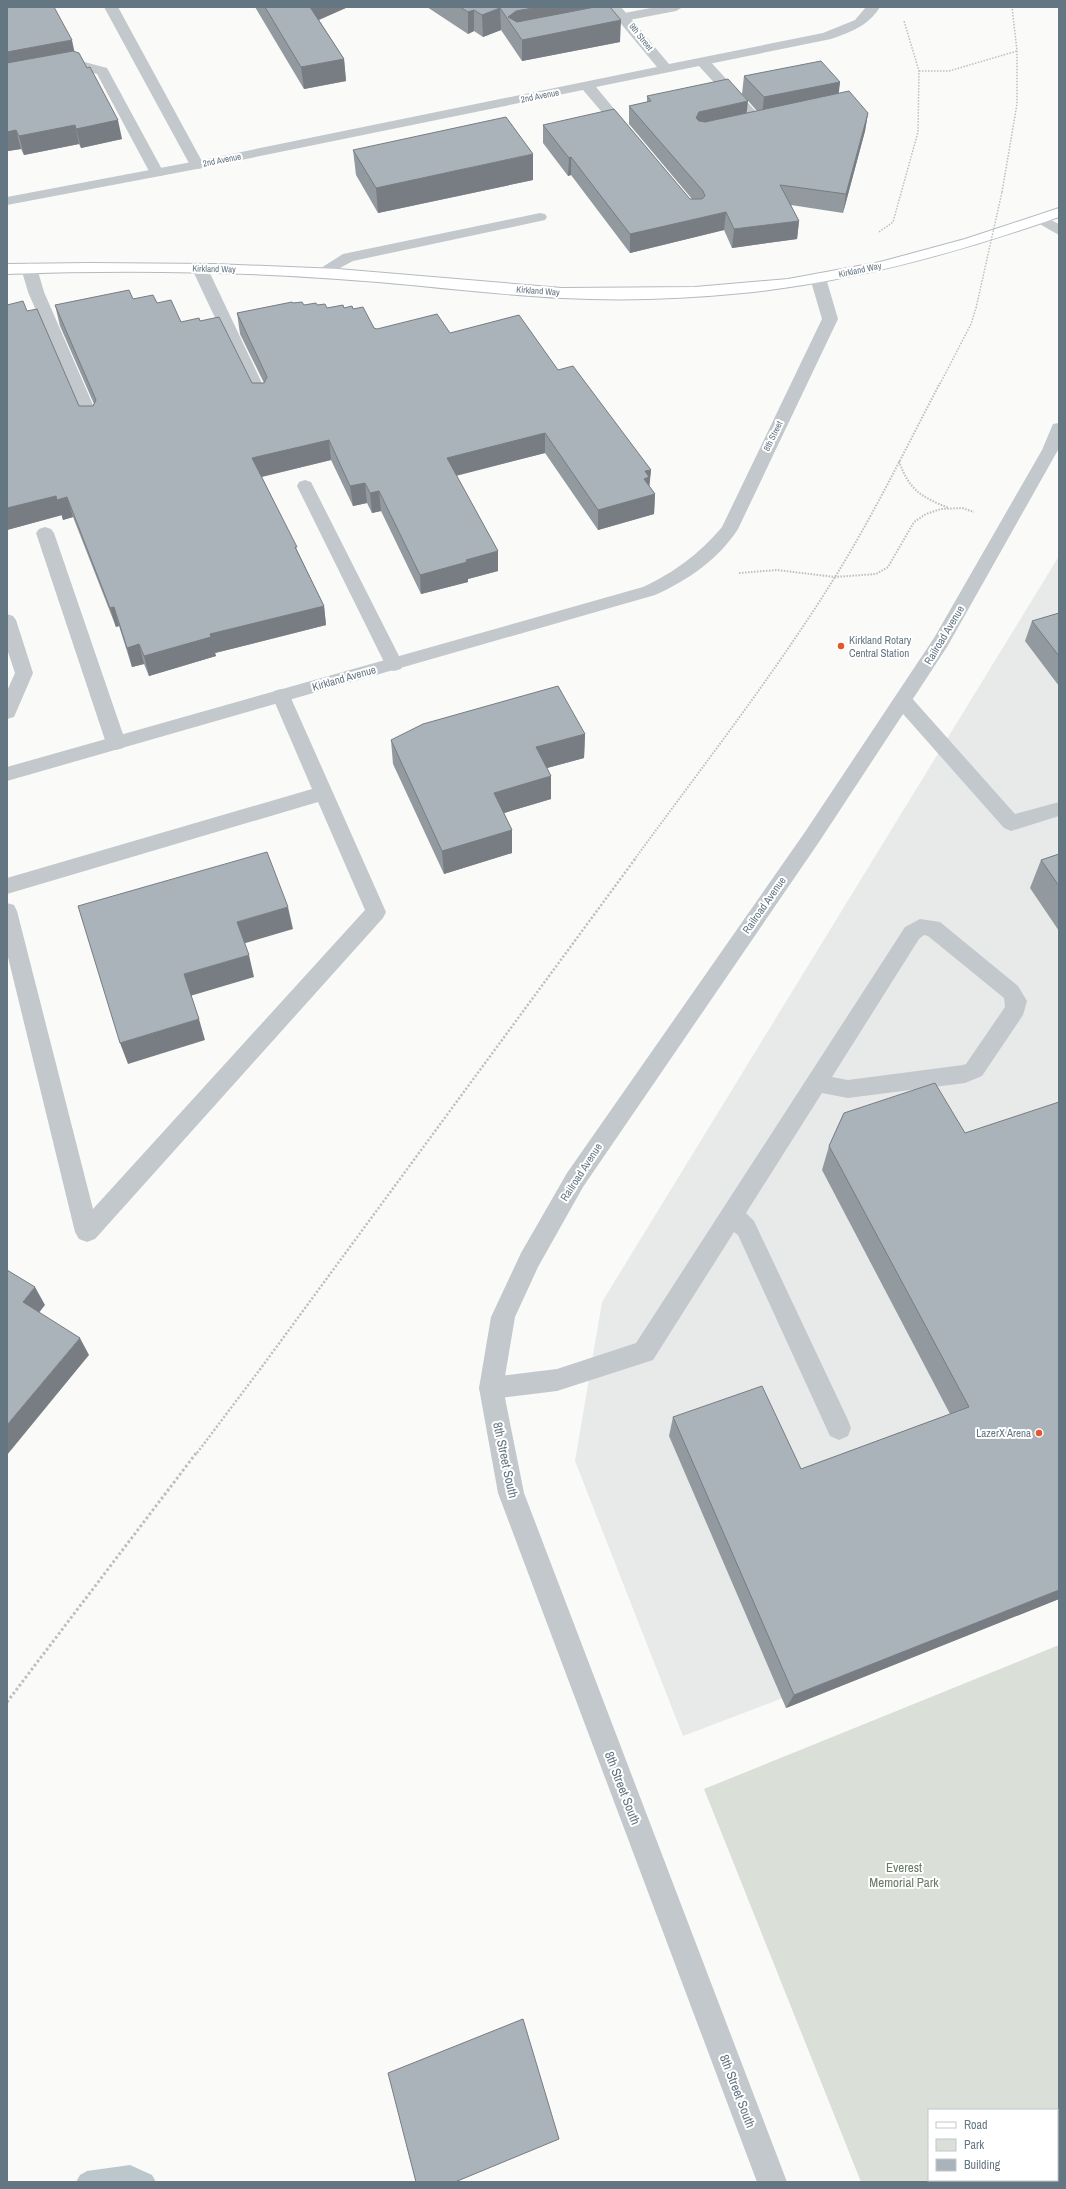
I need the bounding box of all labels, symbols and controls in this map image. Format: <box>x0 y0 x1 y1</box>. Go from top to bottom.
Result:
street label: 9th Street <box>626 21 656 53</box>
street label: 2nd Avenue <box>520 86 560 106</box>
street label: 2nd Avenue <box>202 150 242 170</box>
street label: Kirkland Way <box>837 260 883 280</box>
street label: Kirkland Way <box>192 263 236 275</box>
street label: Kirkland Way <box>516 283 560 299</box>
street label: 8th Street <box>761 419 785 453</box>
street label: Railroad Avenue <box>921 603 967 667</box>
place label: Kirkland Rotary Central Station <box>849 633 912 660</box>
marker: Kirkland Rotary Central Station <box>836 641 846 651</box>
street label: Kirkland Avenue <box>311 662 377 694</box>
street label: Railroad Avenue <box>739 874 789 936</box>
street label: Railroad Avenue <box>557 1140 605 1204</box>
street label: 8th Street South <box>489 1421 522 1500</box>
place label: LazerX Arena <box>976 1426 1031 1440</box>
marker: LazerX Arena <box>1034 1428 1044 1438</box>
street label: 8th Street South <box>601 1749 644 1827</box>
park label: Everest Memorial Park <box>869 1859 939 1891</box>
street label: 8th Street South <box>716 2052 759 2130</box>
legend <box>928 2109 1058 2181</box>
text: Road <box>964 2117 988 2133</box>
text: Park <box>964 2137 984 2153</box>
text: Building <box>964 2157 1001 2173</box>

